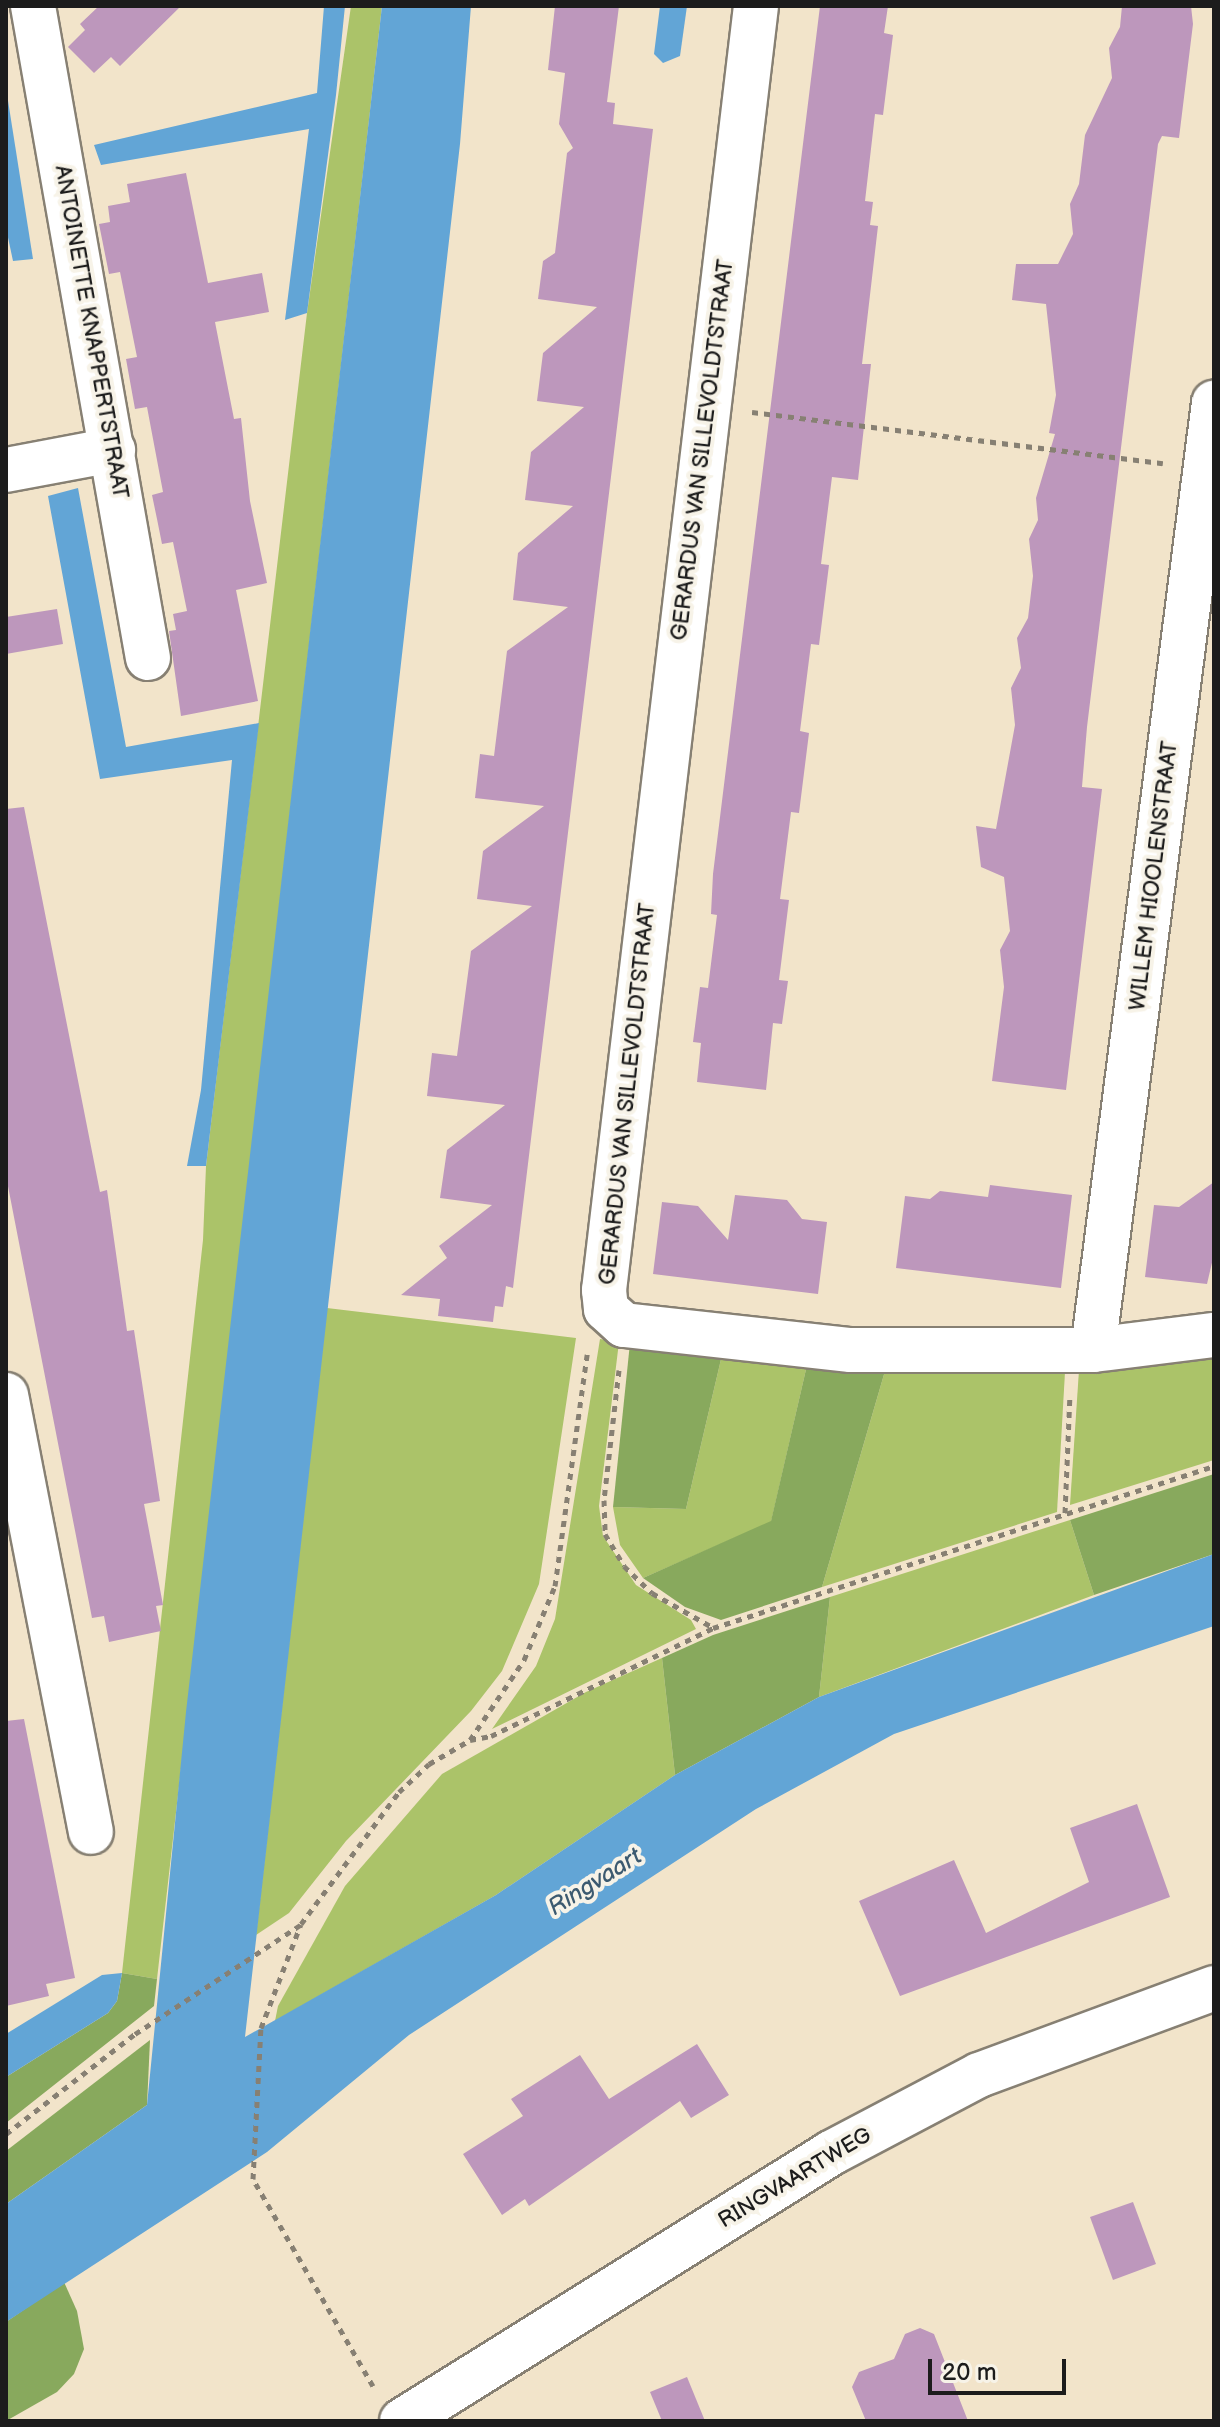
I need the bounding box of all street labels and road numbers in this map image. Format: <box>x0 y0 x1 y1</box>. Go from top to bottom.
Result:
street label: ANTOINETTE KNAPPERTSTRAAT <box>49 163 133 501</box>
street label: GERARDUS VAN SILLEVOLDTSTRAAT <box>666 257 740 643</box>
street label: WILLEM HIOOLENSTRAAT <box>1124 740 1184 1012</box>
street label: GERARDUS VAN SILLEVOLDTSTRAAT <box>595 901 661 1287</box>
street label: RINGVAARTWEG <box>714 2122 876 2234</box>

